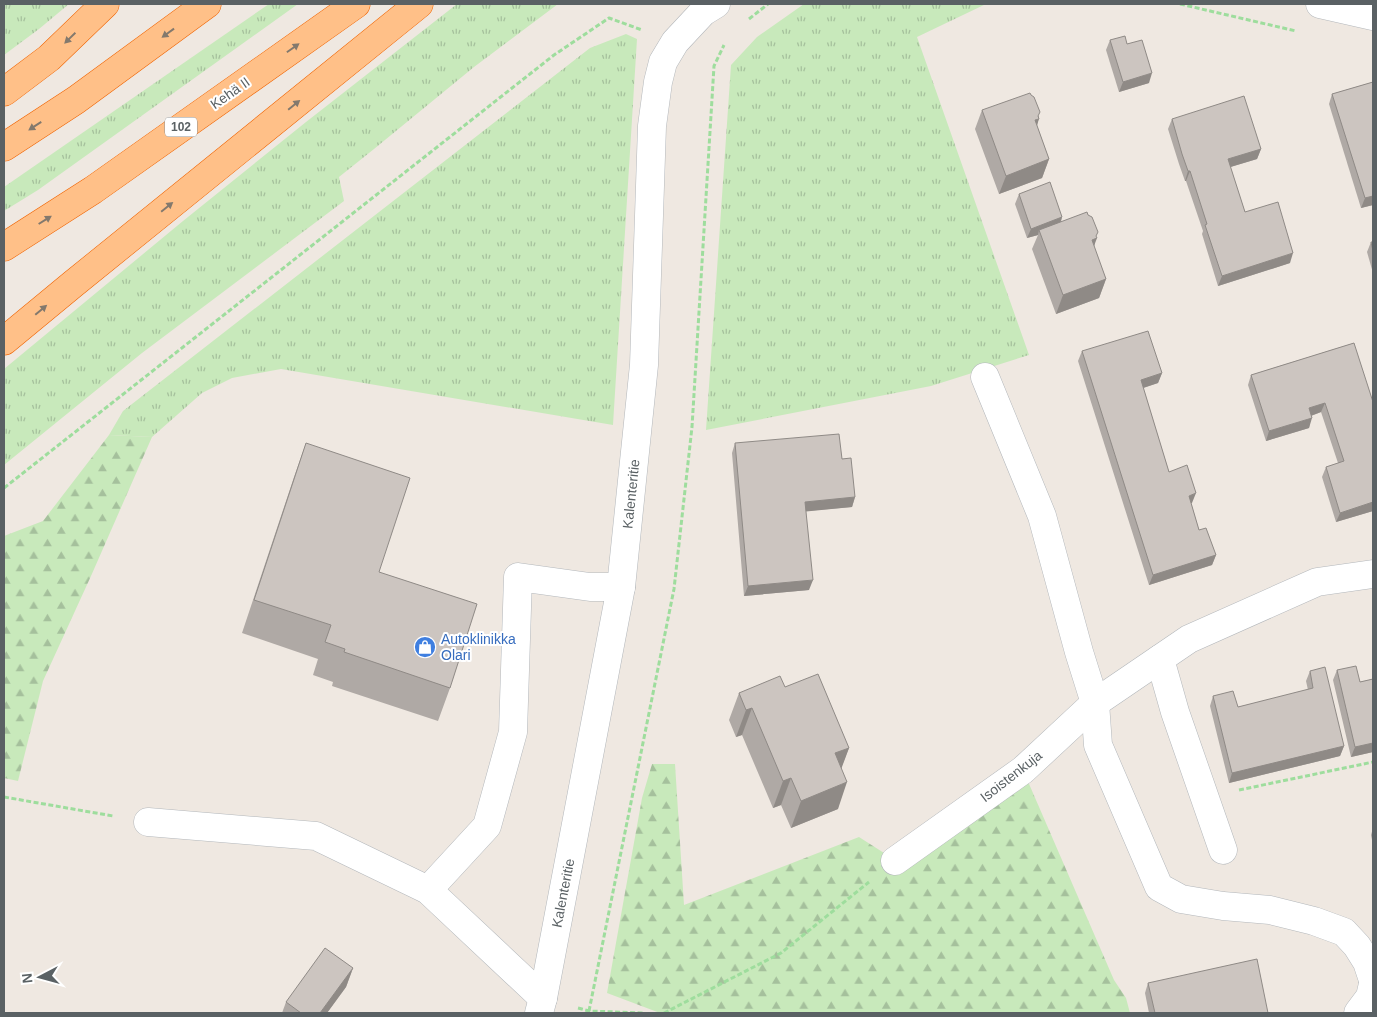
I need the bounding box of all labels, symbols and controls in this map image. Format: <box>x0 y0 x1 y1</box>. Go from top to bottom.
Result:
one-way arrow <box>162 27 175 38</box>
one-way arrow <box>64 32 76 44</box>
one-way arrow <box>286 43 300 53</box>
street label: Kehä II <box>207 74 253 112</box>
one-way arrow <box>287 100 300 111</box>
road number: 102 <box>165 118 197 136</box>
one-way arrow <box>29 122 42 131</box>
one-way arrow <box>160 202 173 213</box>
one-way arrow <box>38 216 52 225</box>
one-way arrow <box>35 304 47 316</box>
street label: Kalenteritie <box>619 458 643 530</box>
place label: Autoklinikka Olari <box>441 631 516 663</box>
shop icon: Autoklinikka Olari <box>413 635 437 659</box>
street label: Isoistenkuja <box>977 747 1045 805</box>
street label: Kalenteritie <box>548 857 578 929</box>
north arrow <box>15 952 65 1002</box>
text: N <box>19 972 36 984</box>

